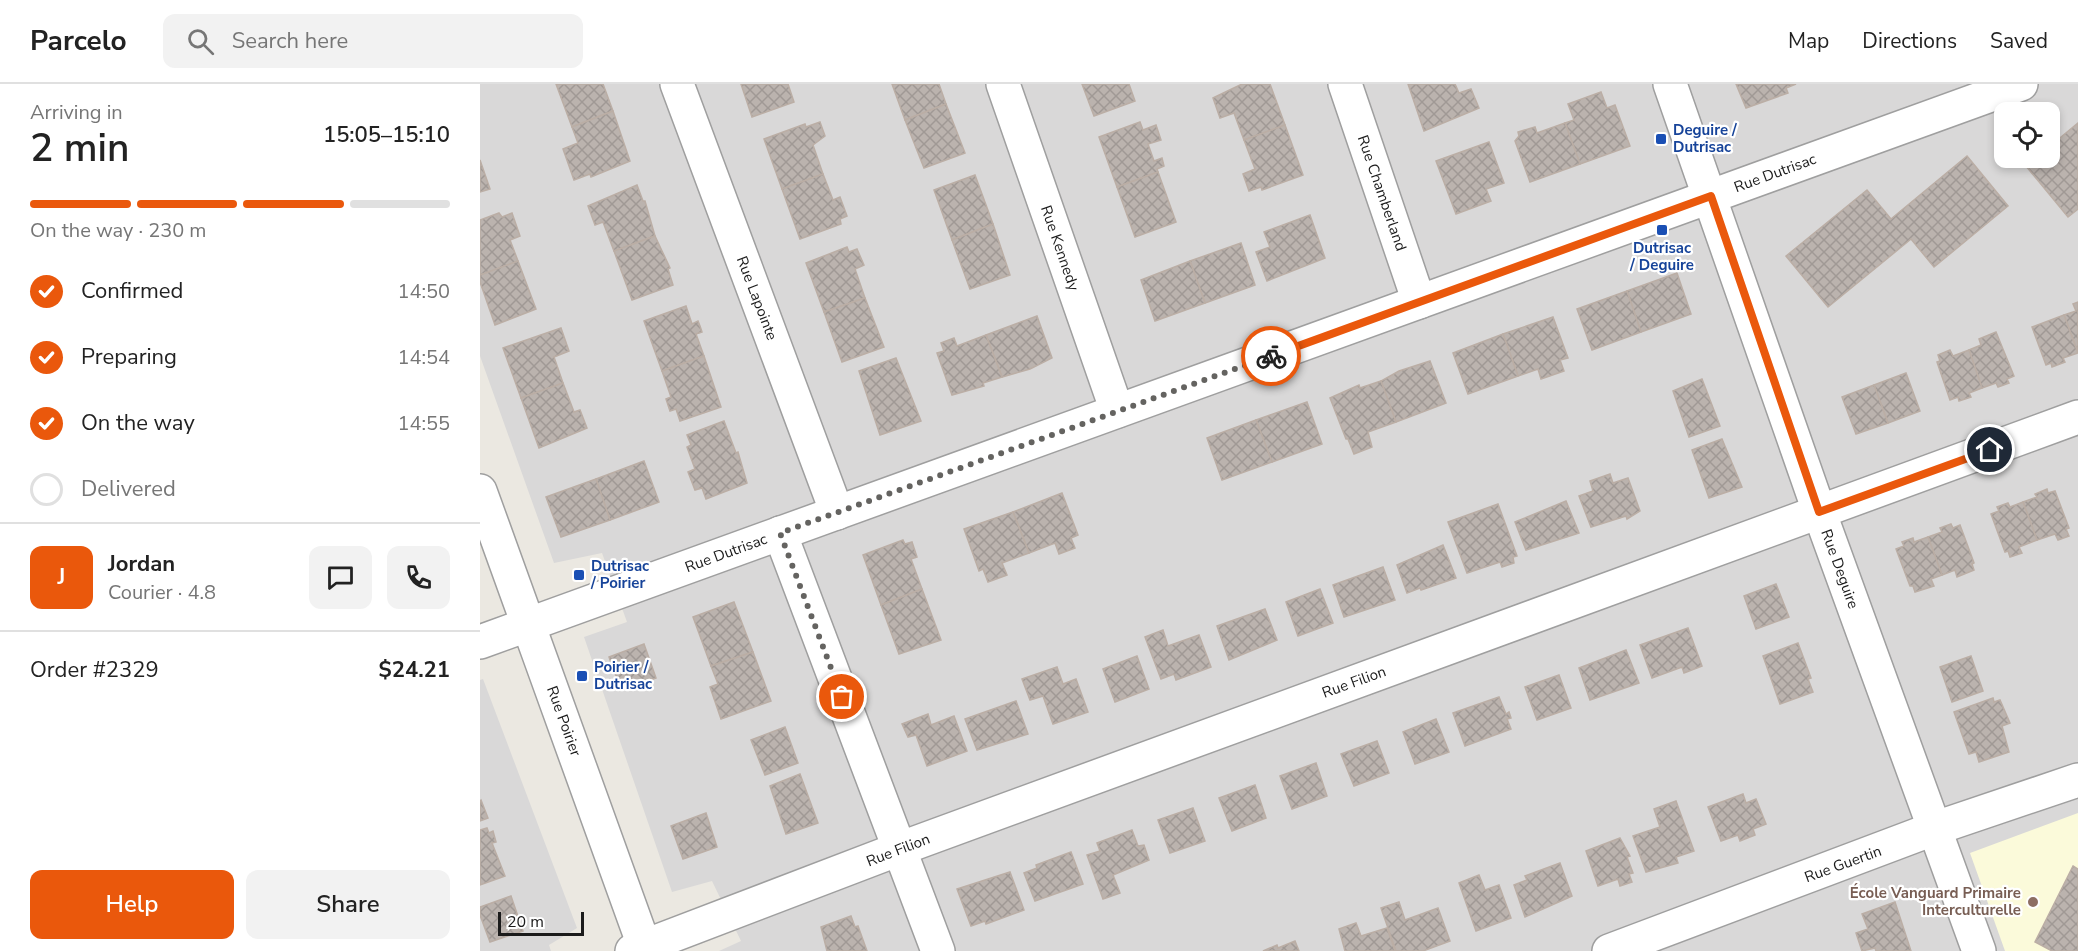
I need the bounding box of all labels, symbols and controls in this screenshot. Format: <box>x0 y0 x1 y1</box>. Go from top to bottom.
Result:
search box <box>163 14 583 68</box>
text: Parcelo <box>30 22 127 60</box>
icon: search <box>184 25 217 58</box>
text: Search here <box>232 26 348 56</box>
text: Map <box>1788 27 1829 55</box>
text: Directions <box>1862 27 1957 55</box>
text: Saved <box>1990 27 2048 55</box>
text: Arriving in <box>30 99 123 126</box>
map controls <box>1994 102 2060 168</box>
button: locate <box>1994 102 2060 168</box>
text: 15:05–15:10 <box>323 120 450 150</box>
place label: Deguire / Dutrisac <box>1673 120 1737 157</box>
text: 2 min <box>30 122 129 175</box>
street label: Rue Chamberland <box>1353 132 1411 254</box>
marker: Deguire / Dutrisac <box>1654 132 1668 146</box>
street label: Rue Dutrisac <box>1731 149 1819 197</box>
street label: Rue Kennedy <box>1036 203 1084 294</box>
text: On the way · 230 m <box>30 217 206 244</box>
marker: Dutrisac / Deguire <box>1655 223 1669 237</box>
place label: Dutrisac / Deguire <box>1629 238 1694 275</box>
street label: Rue Lapointe <box>732 253 782 343</box>
icon: check <box>30 275 63 308</box>
text: Confirmed <box>81 276 183 306</box>
text: 14:50 <box>397 278 450 305</box>
courier <box>1241 326 1301 386</box>
icon: bike <box>1255 340 1288 373</box>
icon: check <box>30 341 63 374</box>
text: Preparing <box>81 342 177 372</box>
text: 14:54 <box>397 344 450 371</box>
icon: check <box>30 407 63 440</box>
text: On the way <box>81 408 195 438</box>
text: 14:55 <box>397 410 450 437</box>
pin <box>1964 424 2015 475</box>
icon: home <box>1973 433 2006 466</box>
text: Delivered <box>81 474 176 504</box>
street label: Rue Deguire <box>1816 526 1864 612</box>
street label: Rue Dutrisac <box>682 529 770 577</box>
button: chat <box>309 546 372 609</box>
button: phone <box>387 546 450 609</box>
text: Jordan <box>108 549 175 579</box>
place label: Dutrisac / Poirier <box>590 556 649 593</box>
text: J <box>58 562 65 592</box>
marker: Dutrisac / Poirier <box>572 568 586 582</box>
text: Courier · 4.8 <box>108 579 216 606</box>
text: Order #2329 <box>30 655 159 685</box>
text: $24.21 <box>379 655 450 685</box>
place label: Poirier / Dutrisac <box>594 657 652 694</box>
street label: Rue Filion <box>1319 661 1389 703</box>
marker: Poirier / Dutrisac <box>575 669 589 683</box>
pin <box>816 671 867 722</box>
icon: bag <box>825 680 858 713</box>
street label: Rue Poirier <box>542 683 586 760</box>
street label: Rue Filion <box>863 829 933 871</box>
street label: Rue Guertin <box>1802 841 1884 887</box>
button: Help <box>30 870 234 939</box>
button: Share <box>246 870 450 939</box>
place label: École Vanguard Primaire Interculturelle <box>1850 883 2021 920</box>
marker: École Vanguard Primaire Interculturelle <box>2026 895 2040 909</box>
scale bar <box>498 909 584 936</box>
text: 20 m <box>507 911 544 933</box>

